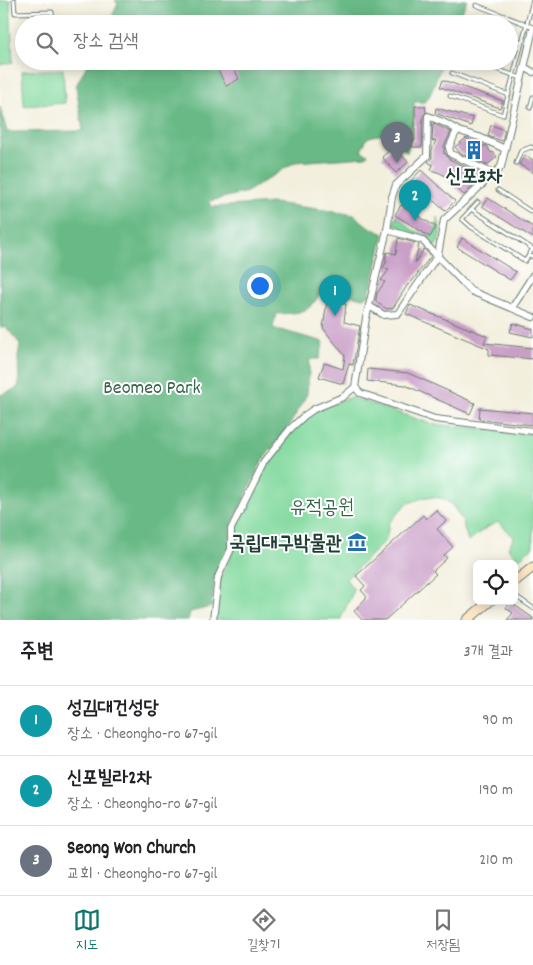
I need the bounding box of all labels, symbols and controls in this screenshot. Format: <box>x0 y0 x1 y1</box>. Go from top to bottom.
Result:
search box <box>15 15 518 70</box>
icon: search <box>33 29 61 57</box>
text: 장소 검색 <box>73 29 139 56</box>
pin: 3 <box>381 122 413 163</box>
building icon: 신포3차 <box>463 139 485 161</box>
place label: 신포3차 <box>445 164 503 192</box>
pin: 2 <box>399 180 431 221</box>
your location <box>247 273 273 299</box>
pin: 1 <box>319 275 351 316</box>
park label: Beomeo Park <box>103 375 201 403</box>
park label: 유적공원 <box>290 495 354 523</box>
place label: 국립대구박물관 <box>229 531 342 559</box>
museum icon: 국립대구박물관 <box>346 531 368 553</box>
map controls <box>473 560 518 605</box>
button: locate <box>473 560 518 605</box>
text: 주변 <box>20 638 54 668</box>
text: 3개 결과 <box>464 641 513 664</box>
text: 성김대건성당 <box>67 696 159 723</box>
text: 1 <box>34 709 38 732</box>
text: 90 m <box>482 709 513 732</box>
text: 장소 · Cheongho-ro 67-gil <box>67 723 217 746</box>
text: 신포빌라2차 <box>67 766 152 793</box>
text: 2 <box>33 779 40 802</box>
text: 190 m <box>479 779 513 802</box>
text: 장소 · Cheongho-ro 67-gil <box>67 793 217 816</box>
text: Seong Won Church <box>67 836 196 863</box>
text: 3 <box>32 849 40 872</box>
text: 210 m <box>479 849 513 872</box>
text: 교회 · Cheongho-ro 67-gil <box>67 863 217 886</box>
tab: 지도 <box>73 906 101 956</box>
tab: 길찾기 <box>247 906 280 956</box>
tab: 저장됨 <box>426 906 460 956</box>

